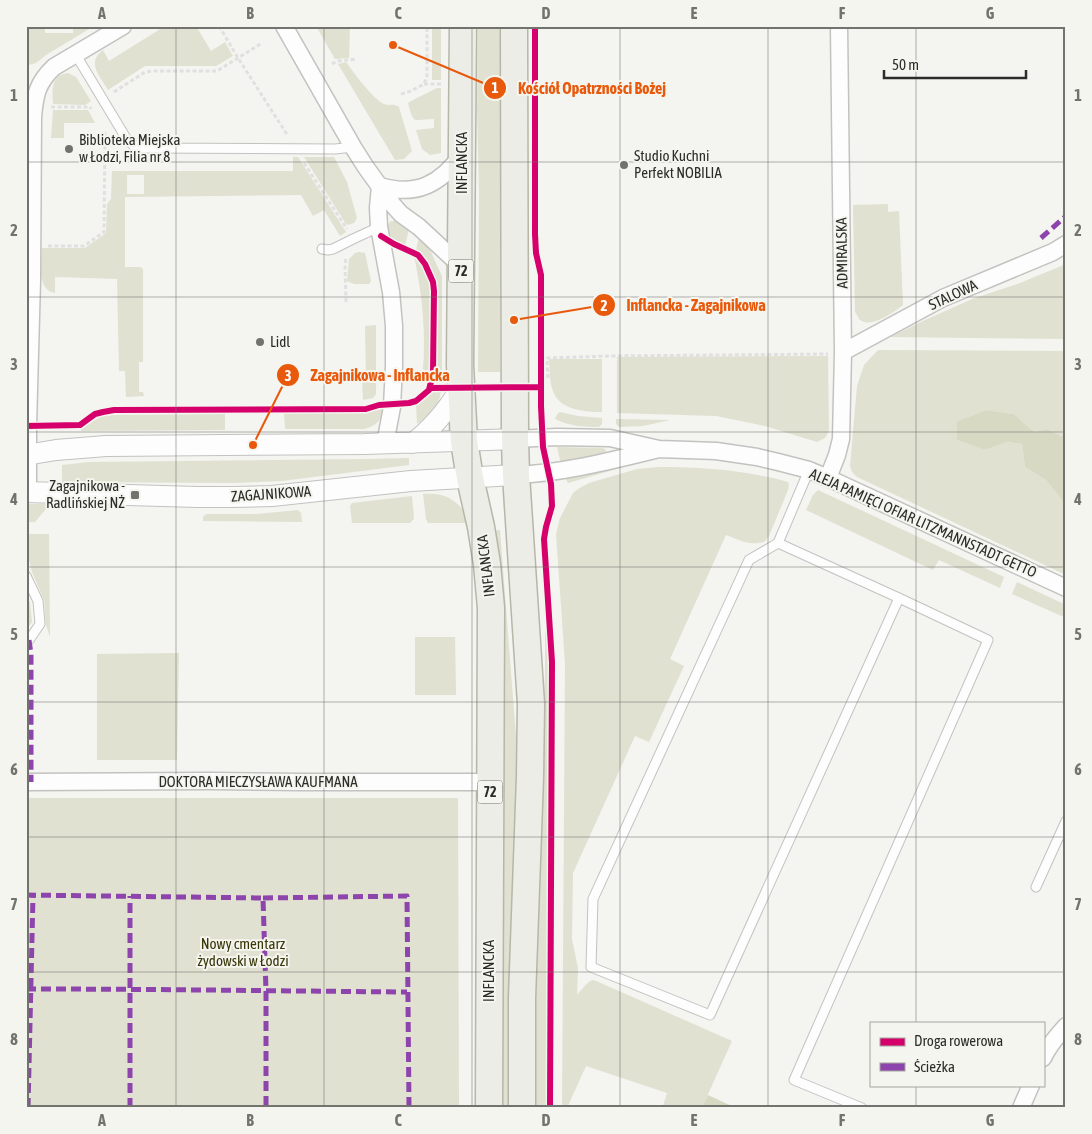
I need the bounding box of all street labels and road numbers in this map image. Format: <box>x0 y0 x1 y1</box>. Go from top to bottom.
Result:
street label: INFLANCKA <box>453 131 470 194</box>
street label: ADMIRALSKA <box>832 217 851 289</box>
road number: 72 <box>448 260 474 282</box>
street label: STALOWA <box>926 276 980 313</box>
street label: ALEJA PAMIĘCI OFIAR LITZMANNSTADT GETTO <box>807 465 1040 581</box>
street label: ZAGAJNIKOWA <box>230 482 312 505</box>
street label: INFLANCKA <box>473 534 498 598</box>
street label: DOKTORA MIECZYSŁAWA KAUFMANA <box>158 773 358 790</box>
road number: 72 <box>478 780 502 804</box>
street label: INFLANCKA <box>480 939 497 1002</box>

